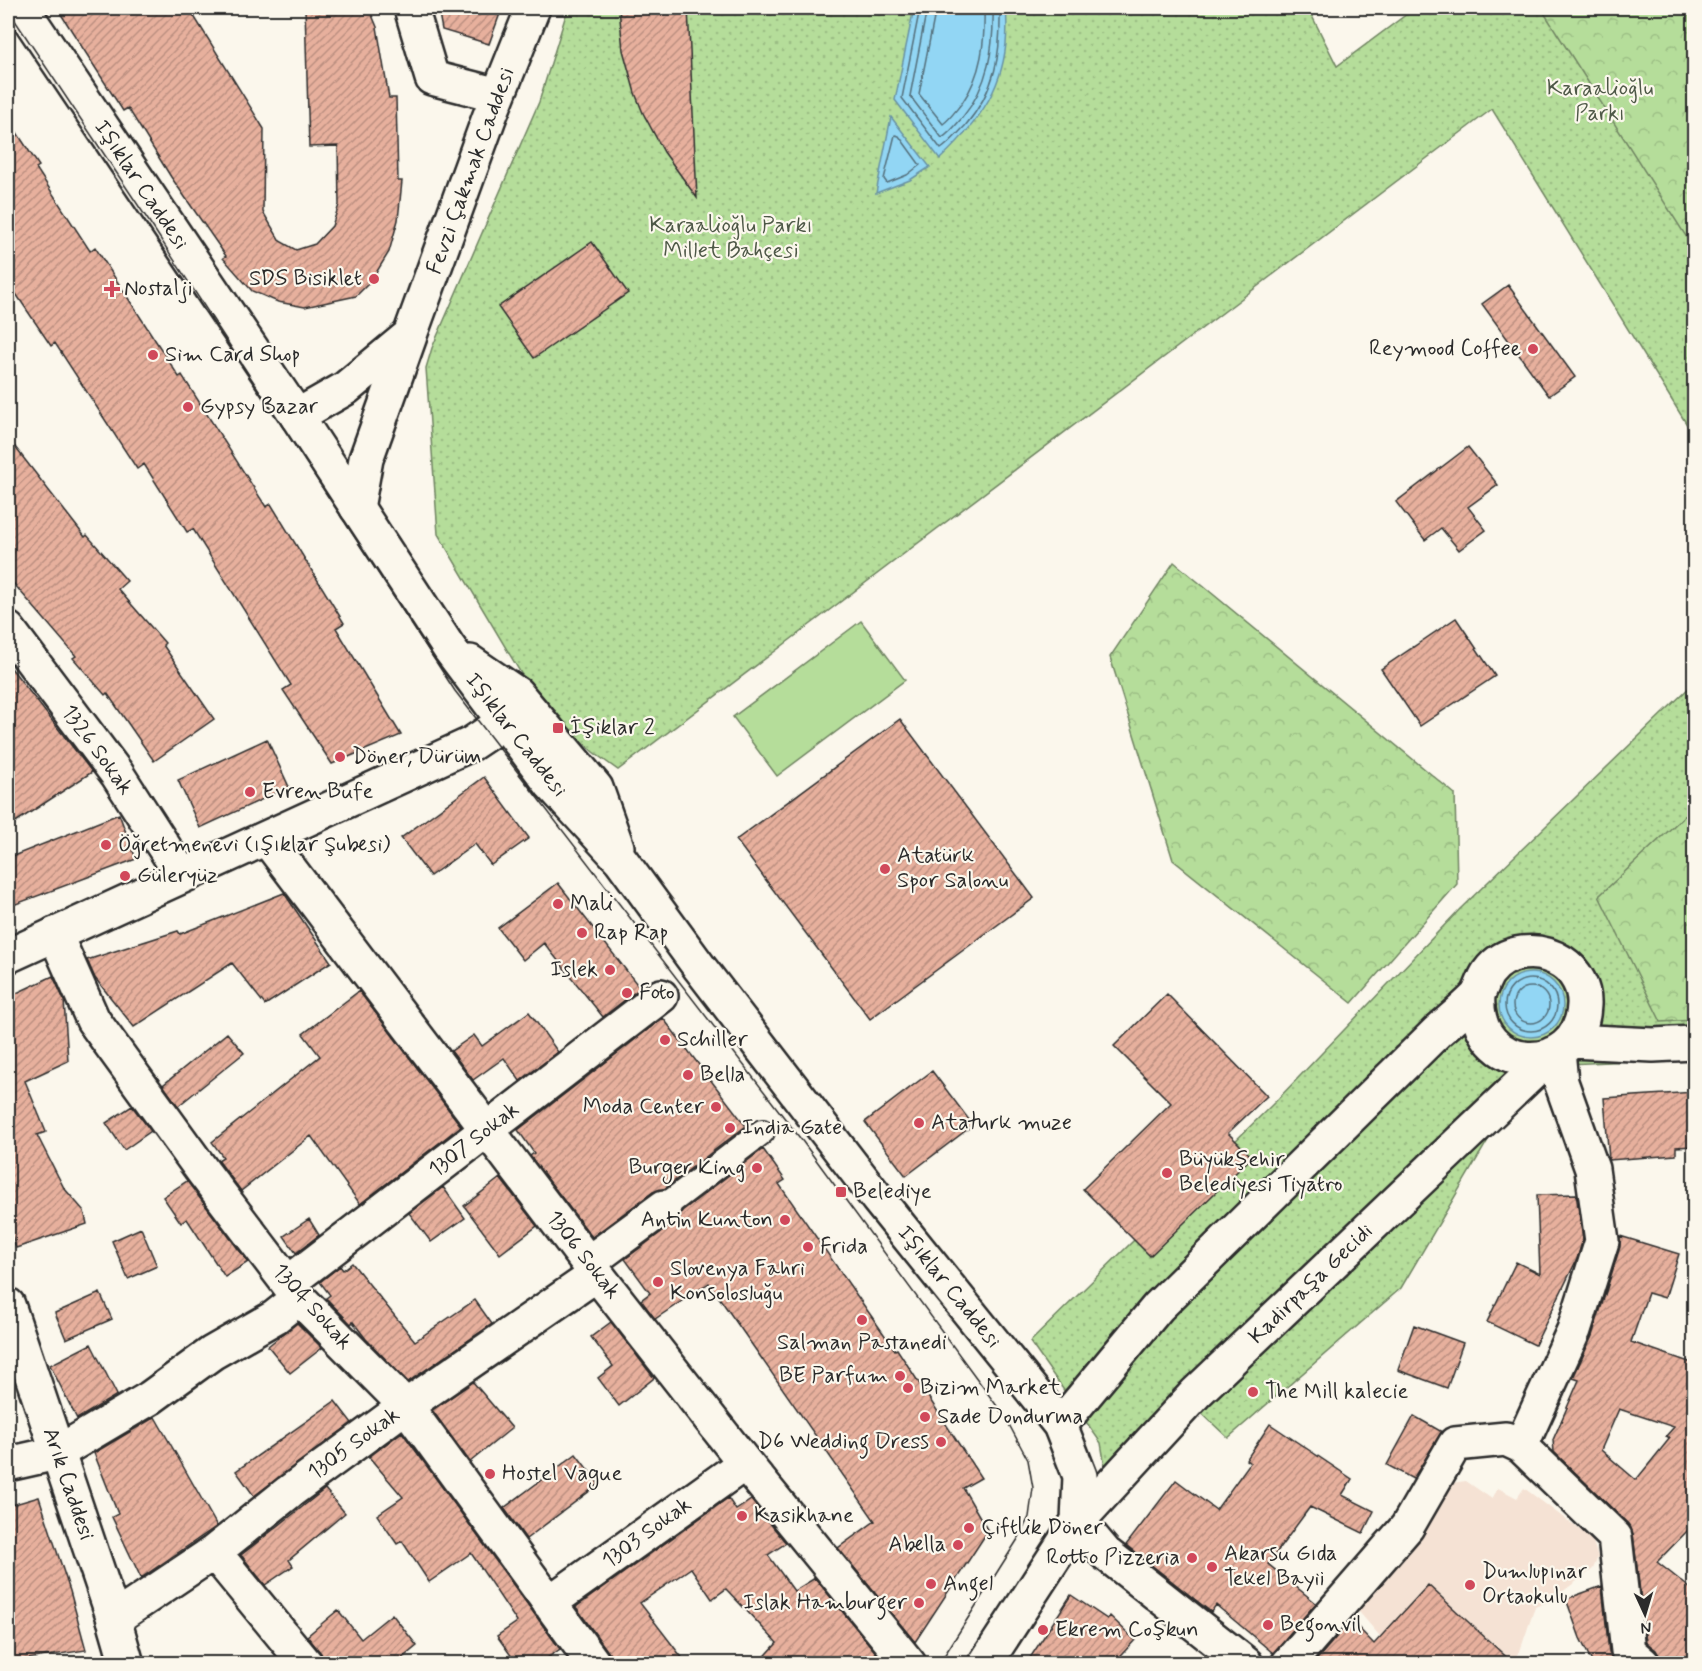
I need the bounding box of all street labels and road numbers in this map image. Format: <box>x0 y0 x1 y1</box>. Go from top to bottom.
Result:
street label: Fevzi Çakmak Caddesi <box>421 64 521 278</box>
street label: Işıklar Caddesi <box>87 115 195 255</box>
street label: Işıklar Caddesi <box>459 667 573 803</box>
street label: 1326 Sokak <box>55 699 139 801</box>
street label: 1307 Sokak <box>423 1096 525 1184</box>
street label: 1306 Sokak <box>540 1205 626 1305</box>
street label: Kadirpaşa Gecidi <box>1243 1218 1379 1350</box>
street label: Işıklar Caddesi <box>891 1220 1007 1354</box>
street label: 1304 Sokak <box>266 1258 358 1356</box>
street label: 1305 Sokak <box>302 1401 406 1487</box>
street label: Arık Caddesi <box>36 1424 100 1544</box>
street label: 1303 Sokak <box>597 1491 697 1575</box>

